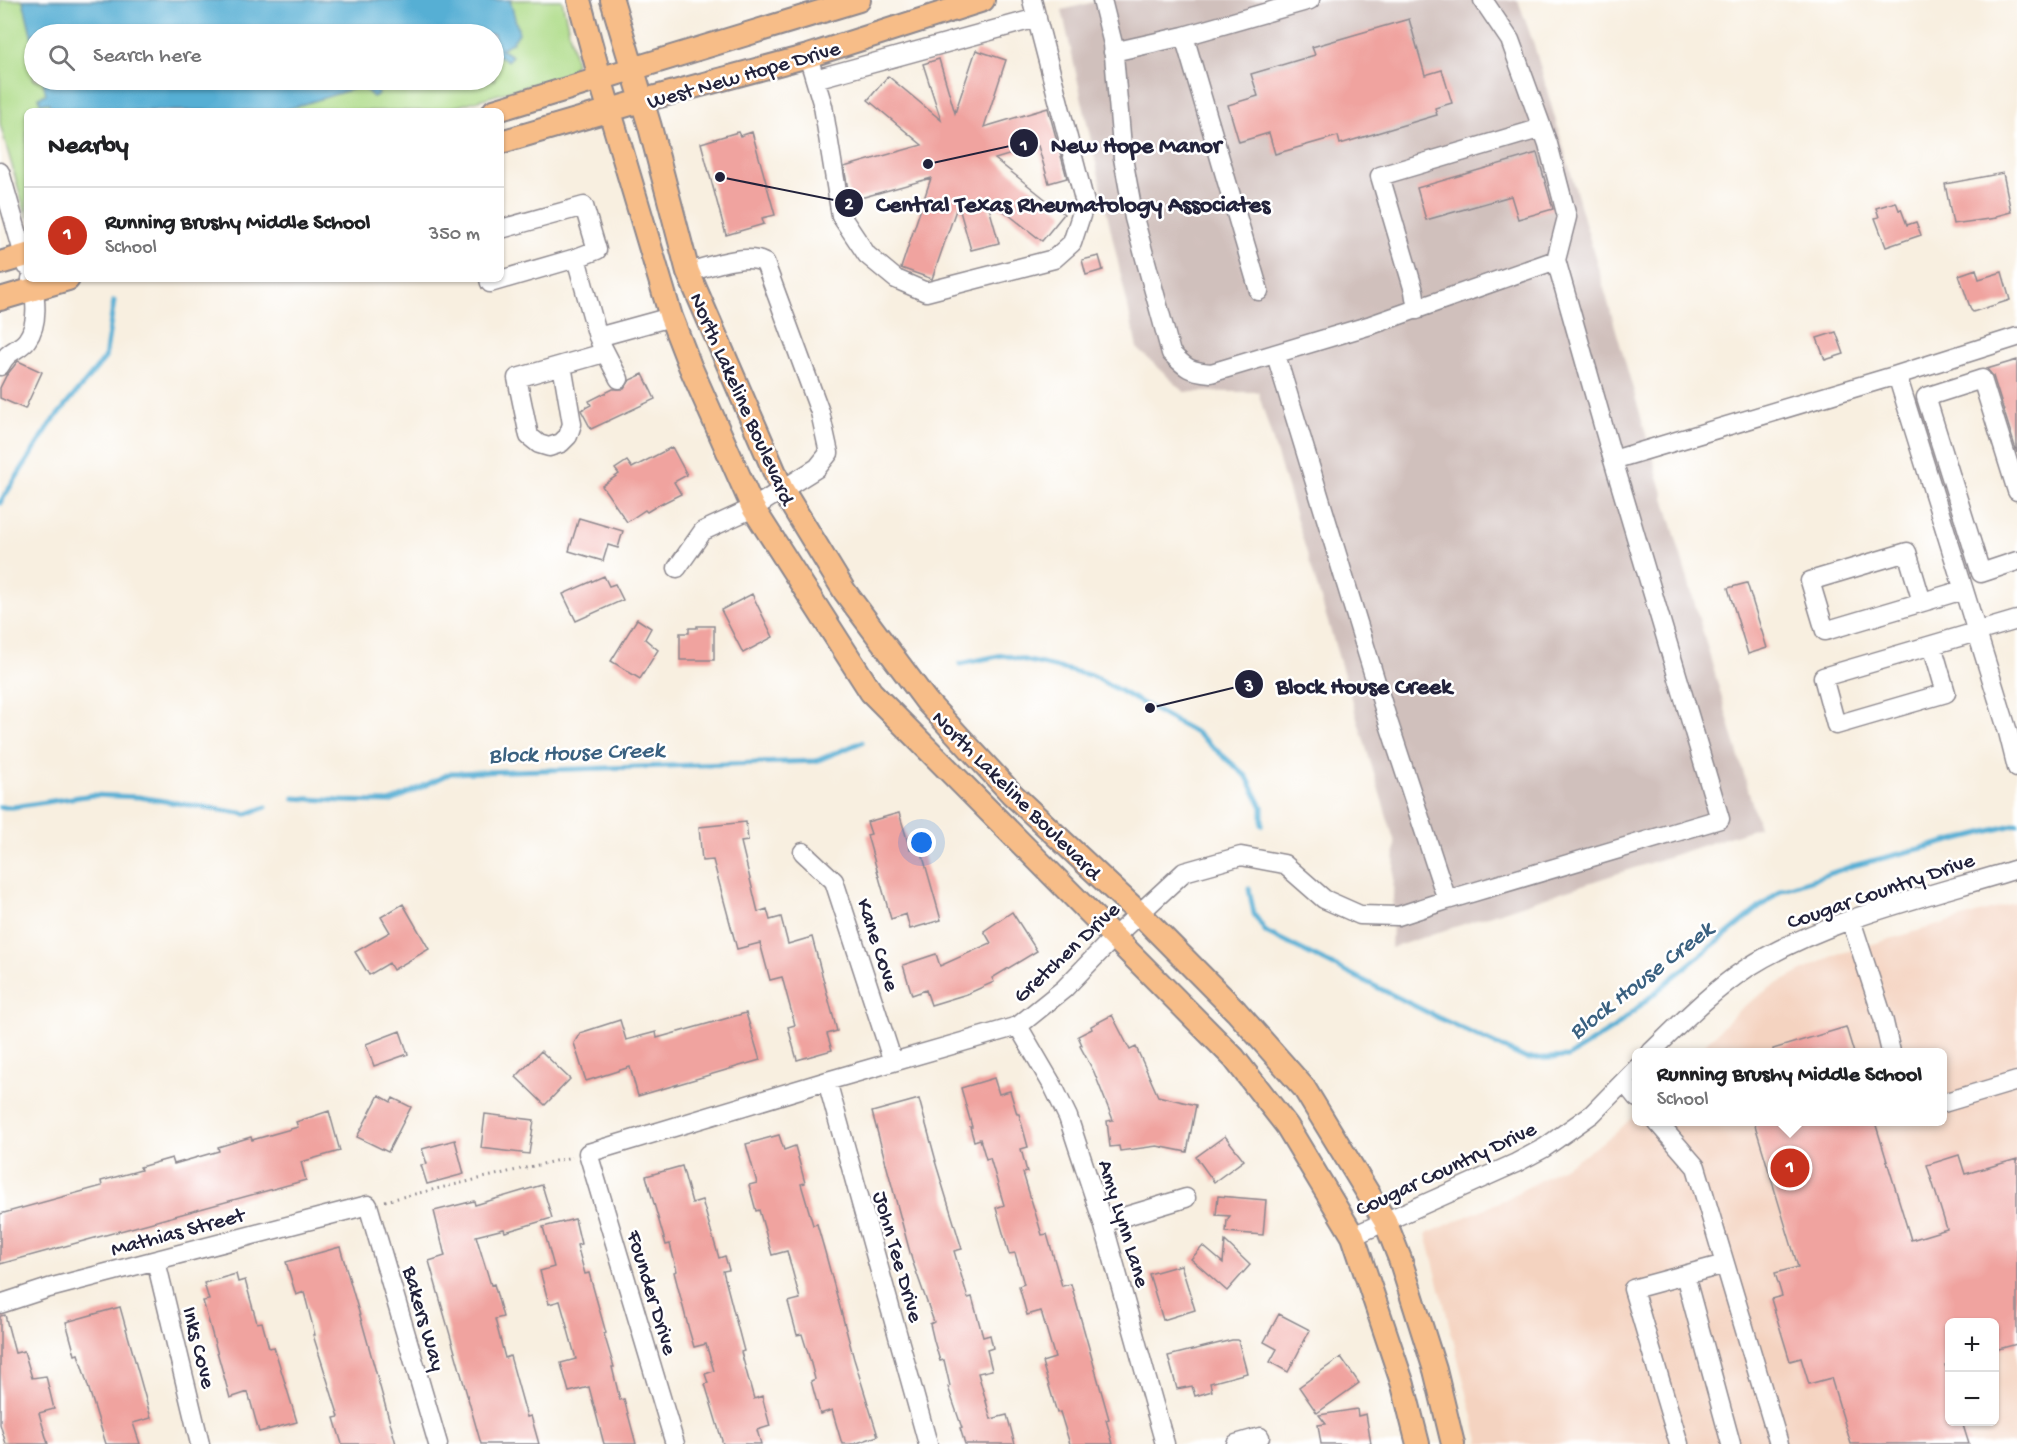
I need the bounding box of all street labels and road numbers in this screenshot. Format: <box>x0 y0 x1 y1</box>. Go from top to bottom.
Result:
street label: West New Hope Drive <box>645 37 844 117</box>
street label: North Lakeline Boulevard <box>682 290 800 512</box>
street label: North Lakeline Boulevard <box>925 707 1107 889</box>
street label: Cougar Country Drive <box>1784 848 1979 937</box>
street label: Kane Cove <box>849 896 904 995</box>
street label: Gretchen Drive <box>1009 898 1127 1010</box>
street label: Cougar Country Drive <box>1352 1117 1542 1224</box>
street label: Amy Lynn Lane <box>1090 1157 1154 1292</box>
street label: John Tee Drive <box>865 1189 927 1326</box>
street label: Mathias Street <box>108 1203 250 1264</box>
street label: Founder Drive <box>619 1227 682 1359</box>
street label: Bakers Way <box>395 1263 450 1375</box>
street label: Inks Cove <box>174 1304 220 1392</box>

